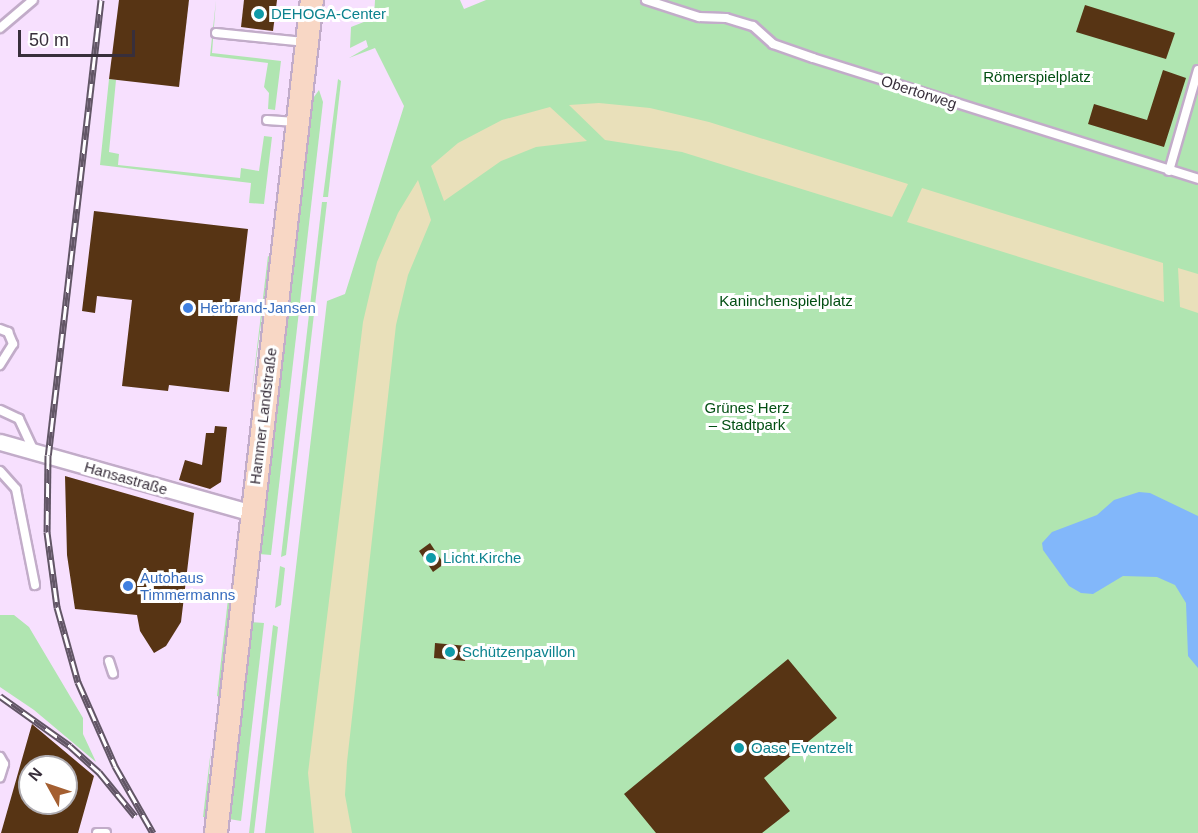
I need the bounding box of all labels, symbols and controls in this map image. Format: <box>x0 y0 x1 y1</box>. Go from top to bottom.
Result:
place label: DEHOGA-Center <box>271 5 386 23</box>
marker: DEHOGA-Center <box>252 7 266 21</box>
scale bar <box>21 18 138 56</box>
text: 50 m <box>29 30 69 50</box>
park label: Römerspielplatz <box>983 68 1091 86</box>
street label: Obertorweg <box>879 71 959 113</box>
park label: Kaninchenspielplatz <box>719 292 853 310</box>
place label: Herbrand-Jansen <box>200 299 316 317</box>
marker: Herbrand-Jansen <box>181 301 195 315</box>
street label: Hammer Landstraße <box>246 347 280 485</box>
park label: Grünes Herz – Stadtpark <box>704 398 790 433</box>
street label: Hansastraße <box>82 458 170 498</box>
place label: Licht.Kirche <box>443 549 521 567</box>
marker: Licht.Kirche <box>424 551 438 565</box>
place label: Autohaus Timmermanns <box>140 568 235 603</box>
marker: Autohaus Timmermanns <box>121 579 135 593</box>
place label: Schützenpavillon <box>462 643 575 661</box>
marker: Schützenpavillon <box>443 645 457 659</box>
place label: Oase Eventzelt <box>751 739 853 757</box>
marker: Oase Eventzelt <box>732 741 746 755</box>
north arrow <box>18 755 78 815</box>
text: N <box>25 765 46 784</box>

